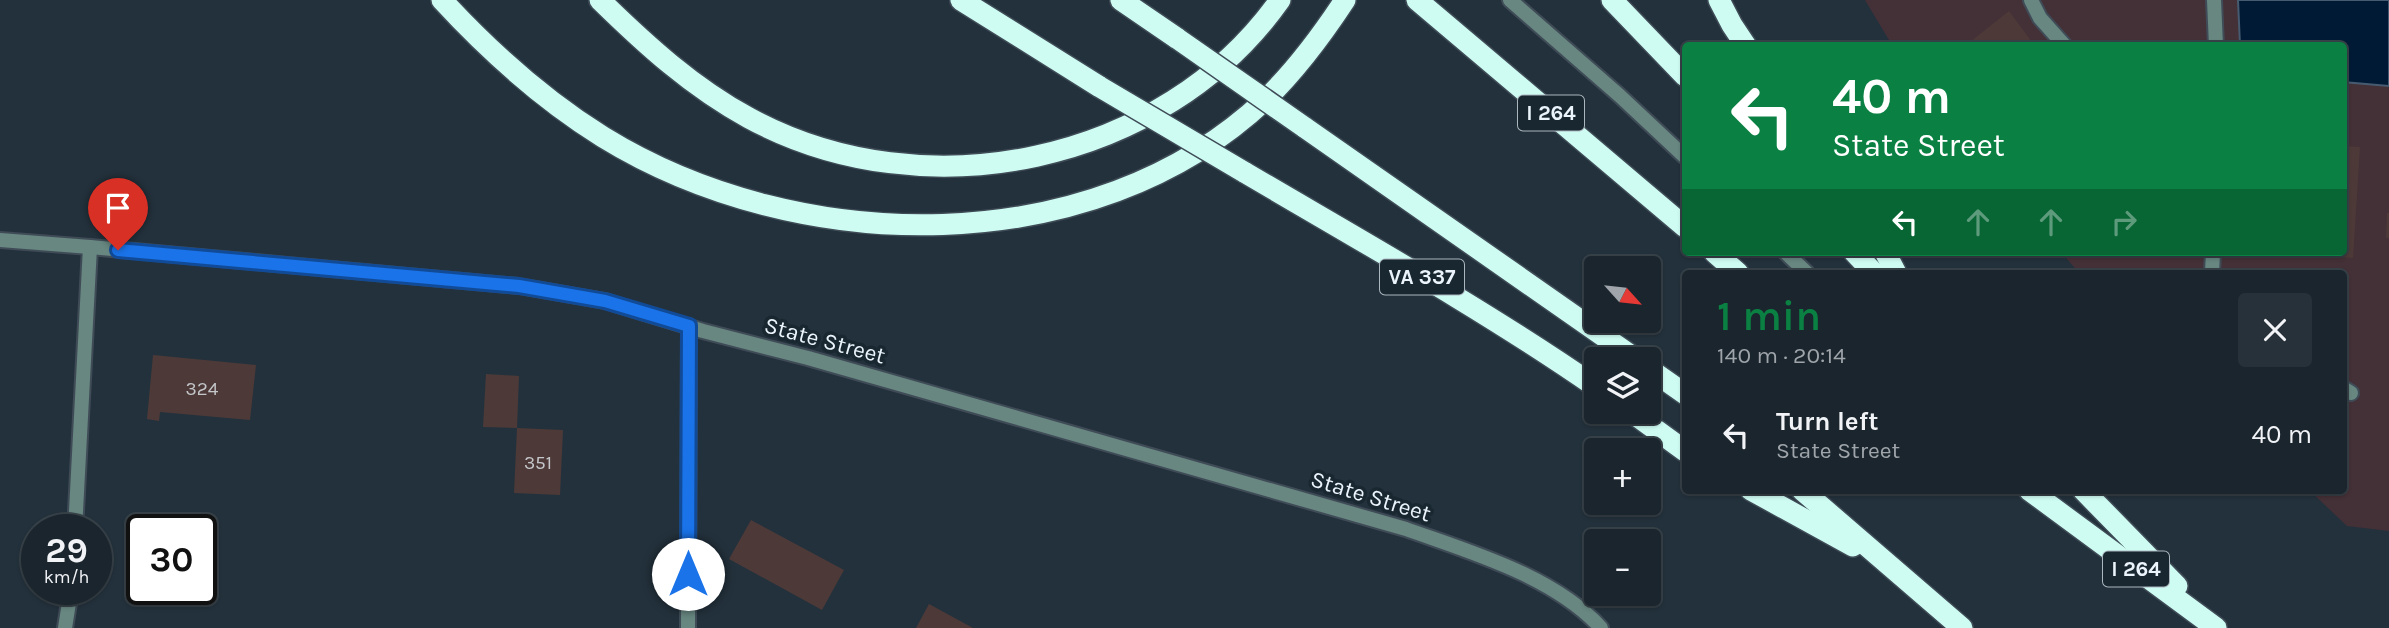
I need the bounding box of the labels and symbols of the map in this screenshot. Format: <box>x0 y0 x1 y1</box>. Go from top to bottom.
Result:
road number: I 264 <box>1518 96 1584 130</box>
pin <box>88 178 148 250</box>
north arrow <box>1584 256 1661 332</box>
road number: VA 337 <box>1380 260 1464 294</box>
street label: State Street <box>761 311 889 370</box>
house number: 324 <box>186 378 219 400</box>
house number: 351 <box>524 452 552 474</box>
street label: State Street <box>1307 465 1435 528</box>
speed limit sign: 30 <box>126 514 217 605</box>
position arrow <box>651 537 725 611</box>
road number: I 264 <box>2103 552 2169 586</box>

